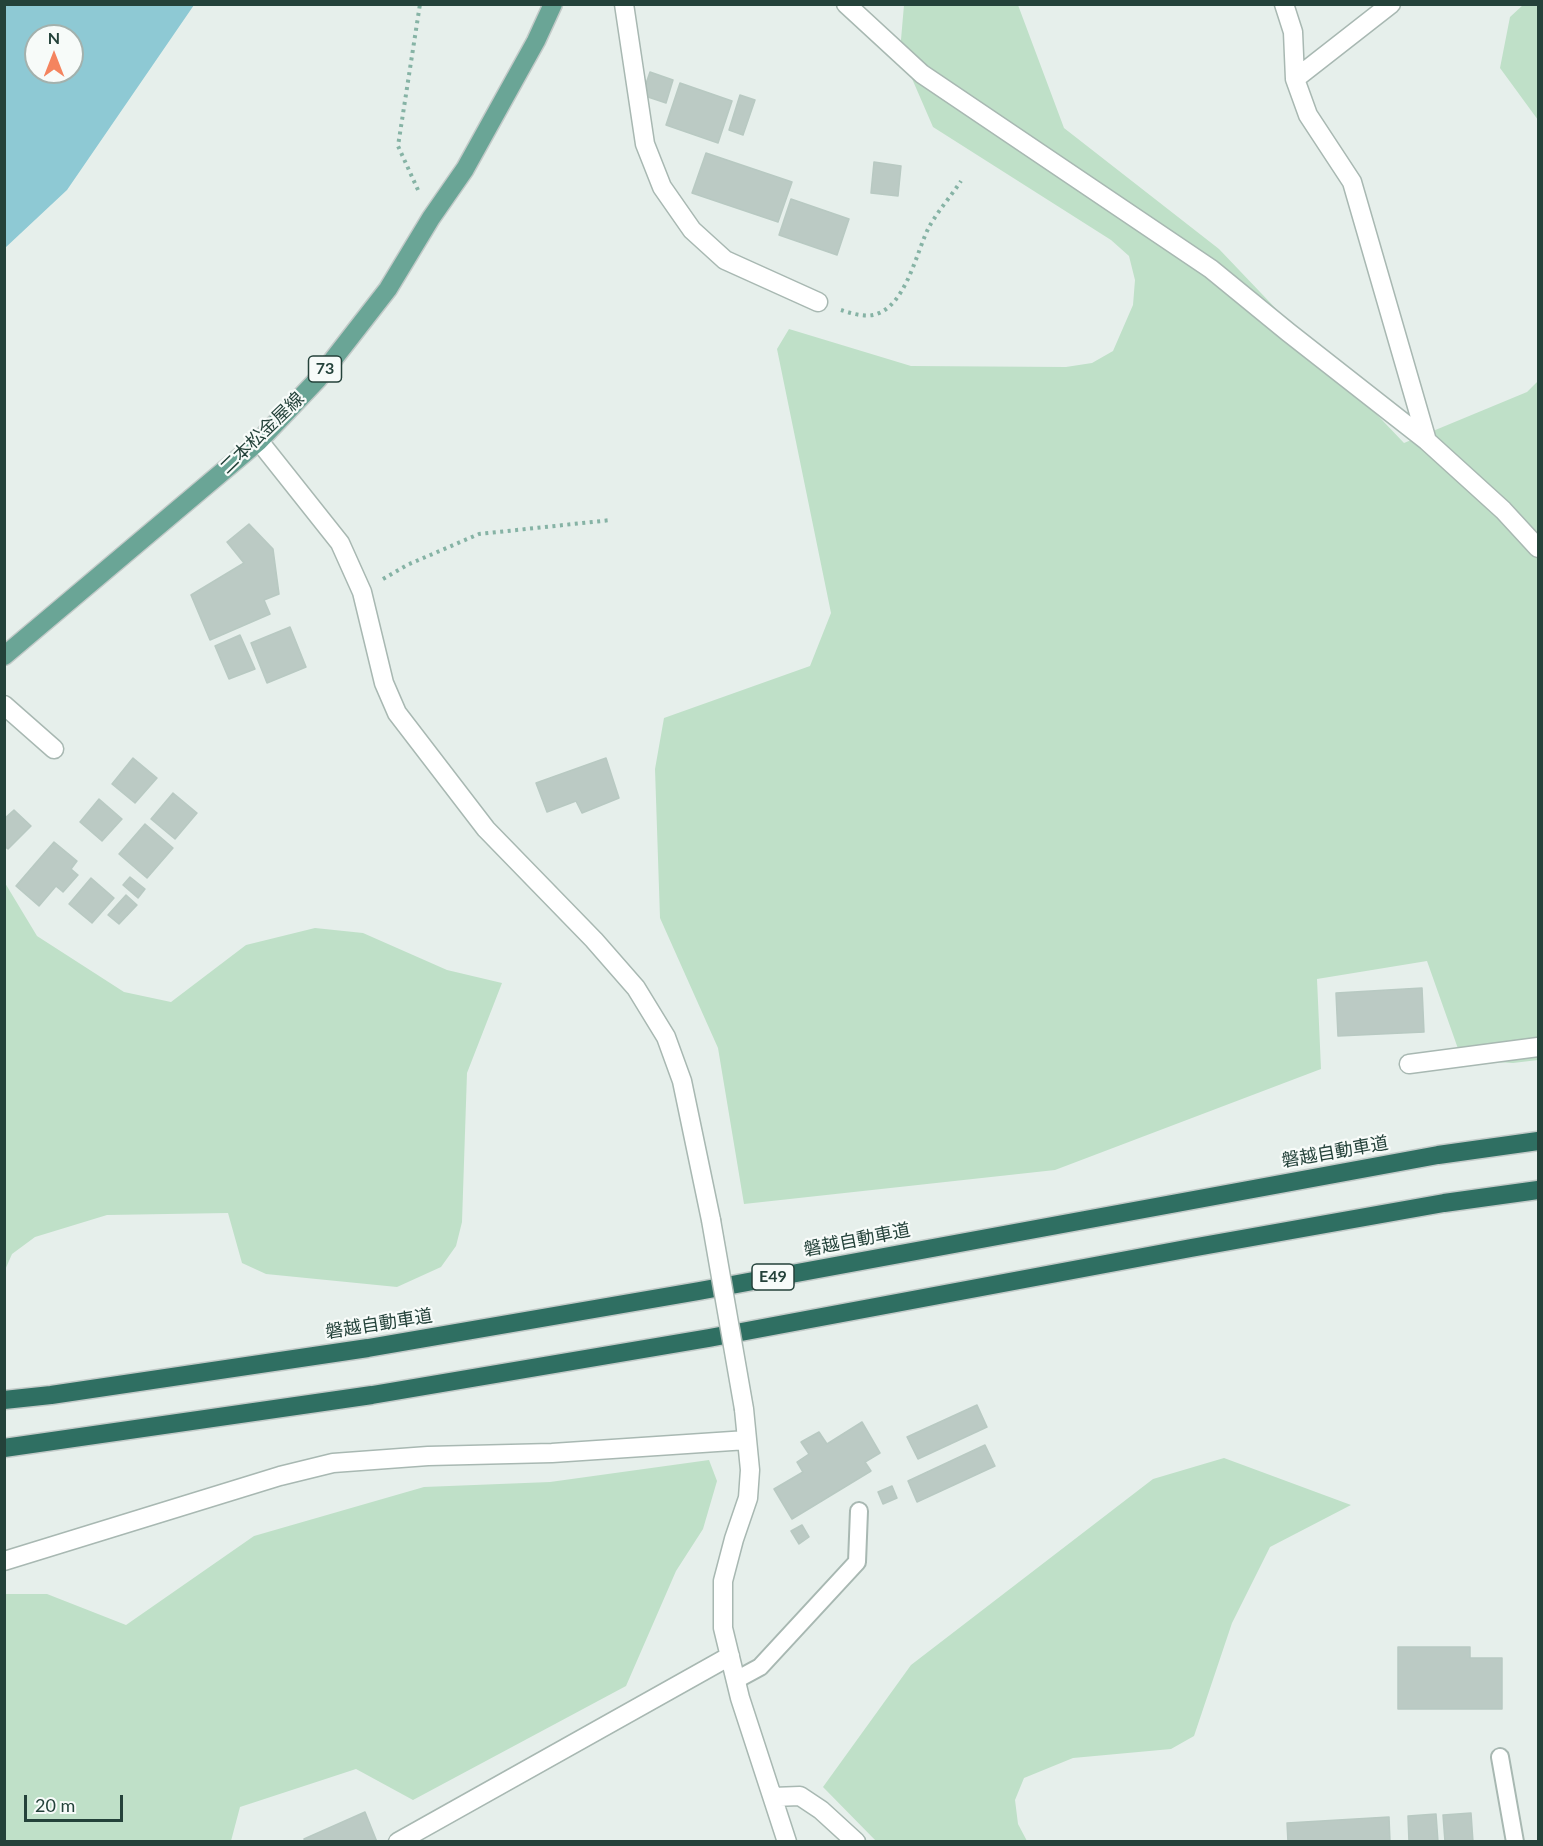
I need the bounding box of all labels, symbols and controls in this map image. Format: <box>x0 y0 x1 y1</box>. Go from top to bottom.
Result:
north arrow <box>24 24 84 84</box>
text: N <box>48 28 60 47</box>
road number: 73 <box>308 356 342 382</box>
street label: 二本松金屋線 <box>216 388 308 478</box>
street label: 磐越自動車道 <box>1280 1132 1390 1172</box>
street label: 磐越自動車道 <box>802 1219 912 1261</box>
road number: E49 <box>752 1264 794 1290</box>
street label: 磐越自動車道 <box>324 1305 434 1343</box>
scale bar <box>27 1783 126 1821</box>
text: 20 m <box>35 1794 75 1816</box>

